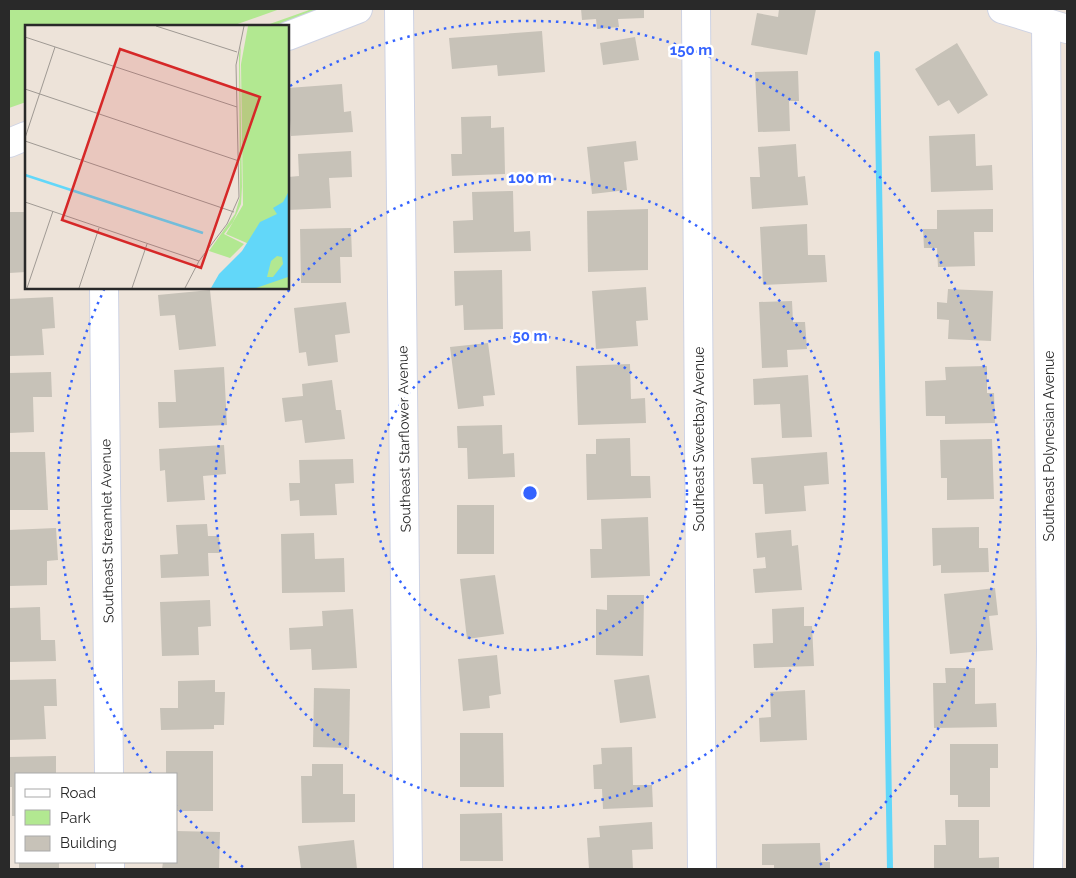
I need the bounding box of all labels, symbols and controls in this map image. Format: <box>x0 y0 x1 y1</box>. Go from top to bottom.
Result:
inset map <box>25 25 289 289</box>
text: 150 m <box>670 41 712 59</box>
text: 100 m <box>508 169 552 187</box>
text: 50 m <box>512 327 548 345</box>
street label: Southeast Starflower Avenue <box>394 345 414 533</box>
street label: Southeast Sweetbay Avenue <box>691 347 707 531</box>
street label: Southeast Polynesian Avenue <box>1041 350 1057 542</box>
street label: Southeast Streamlet Avenue <box>97 439 117 623</box>
centre of rings <box>521 484 539 502</box>
legend <box>15 773 178 863</box>
text: Road <box>60 784 96 802</box>
text: Park <box>60 809 91 827</box>
text: Building <box>60 834 117 852</box>

